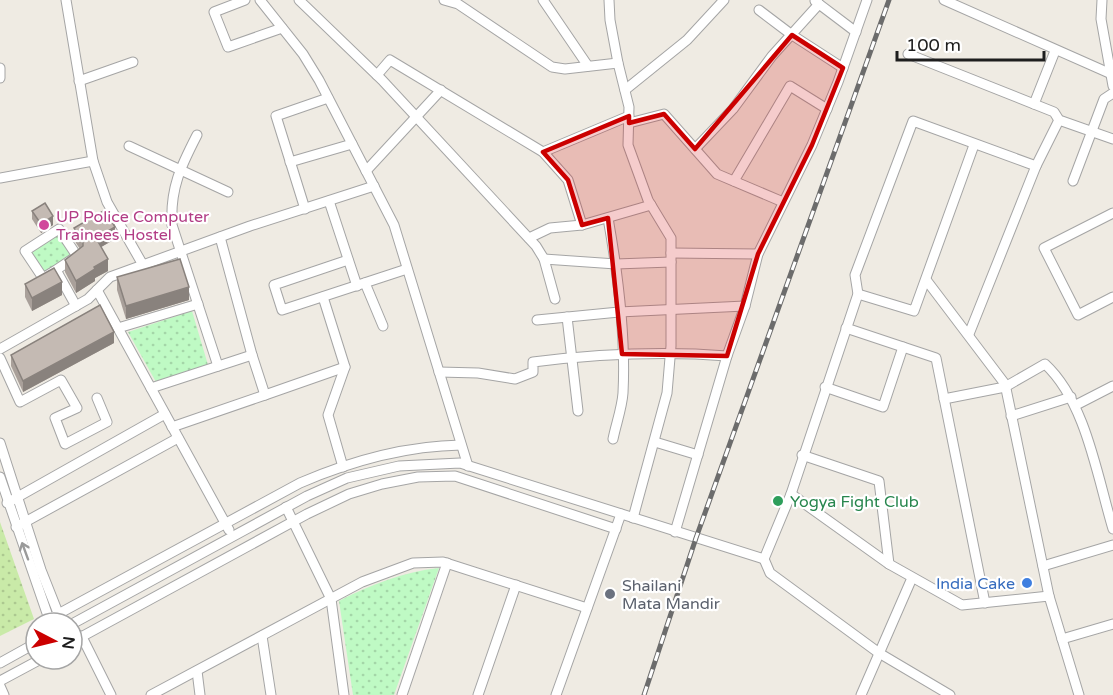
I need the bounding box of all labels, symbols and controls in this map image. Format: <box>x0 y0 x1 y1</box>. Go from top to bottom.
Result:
scale bar <box>897 24 1044 62</box>
text: 100 m <box>906 34 961 56</box>
place label: UP Police Computer Trainees Hostel <box>56 207 210 245</box>
marker: UP Police Computer Trainees Hostel <box>37 218 51 232</box>
place label: Yogya Fight Club <box>790 492 919 512</box>
marker: Yogya Fight Club <box>771 494 785 508</box>
one-way arrow <box>18 542 29 561</box>
place label: India Cake <box>936 574 1015 594</box>
place label: Shailani Mata Mandir <box>622 576 721 614</box>
marker: India Cake <box>1020 576 1034 590</box>
marker: Shailani Mata Mandir <box>603 587 617 601</box>
north arrow <box>24 611 84 671</box>
text: N <box>57 635 79 650</box>

